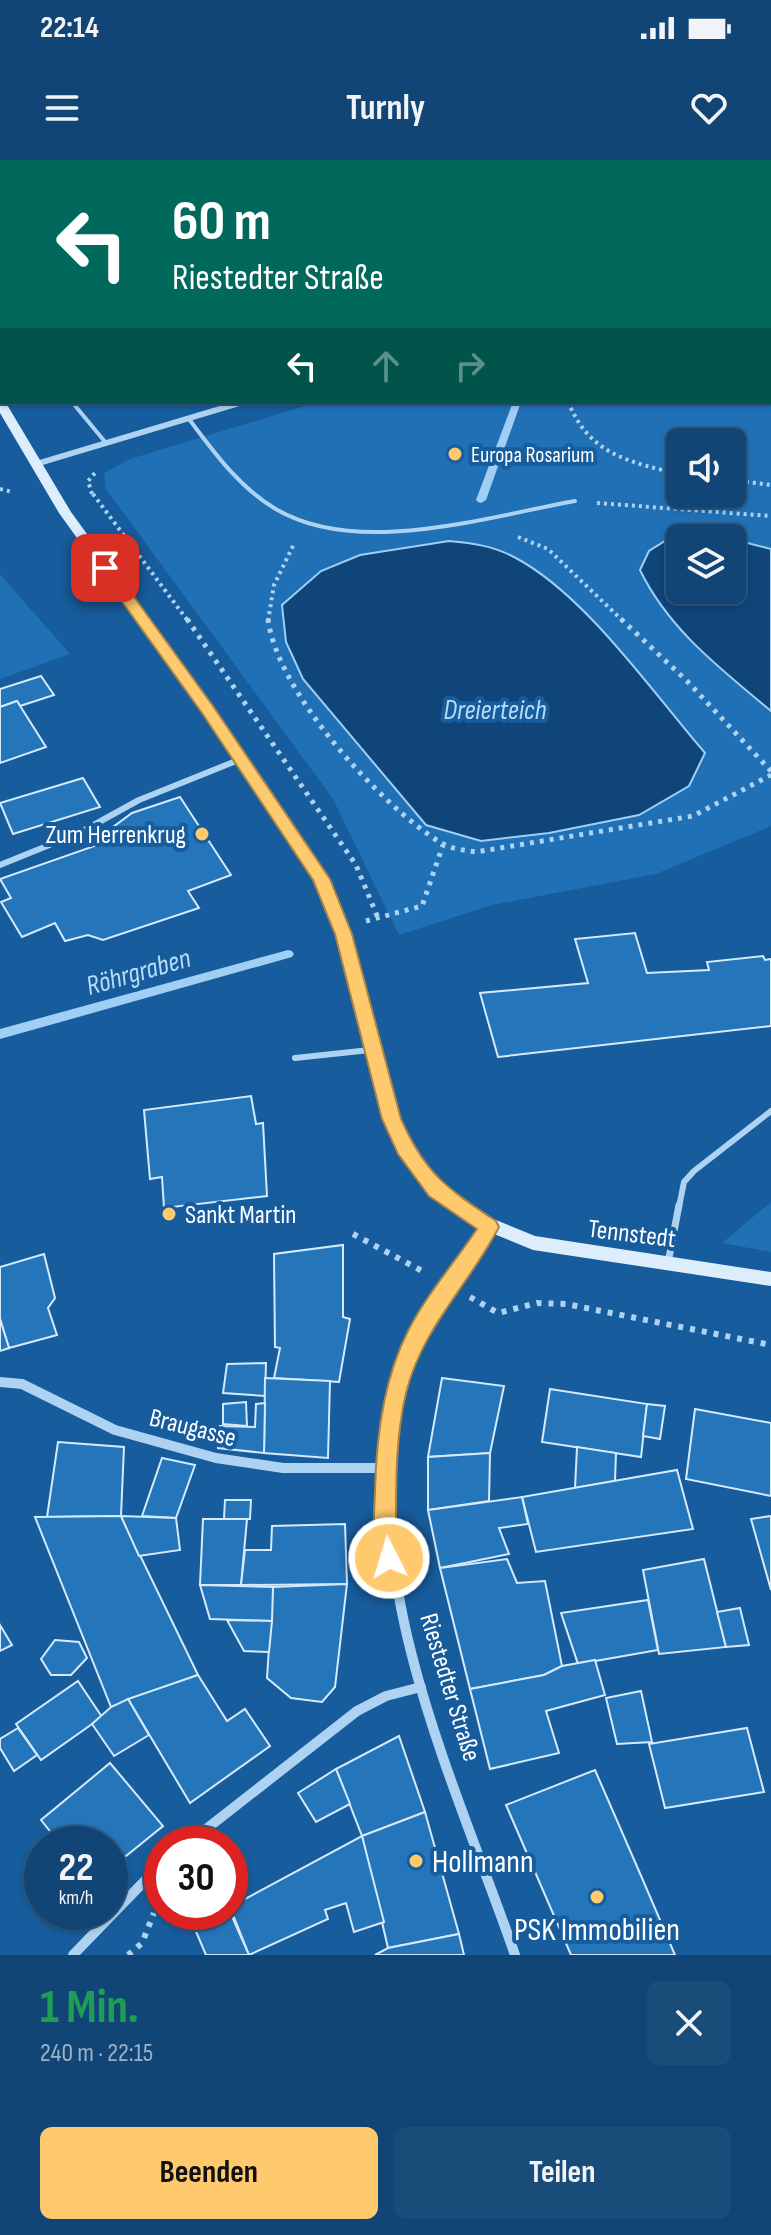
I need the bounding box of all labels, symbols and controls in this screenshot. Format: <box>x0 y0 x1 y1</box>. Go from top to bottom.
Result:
text: 22:14 <box>40 10 99 46</box>
icon: menu <box>40 86 84 130</box>
icon: heart <box>687 86 731 130</box>
text: Turnly <box>346 87 425 130</box>
text: 60 m <box>172 189 271 256</box>
icon: left <box>40 192 144 296</box>
text: Riestedter Straße <box>172 257 384 300</box>
icon: left <box>280 344 324 388</box>
icon: ahead <box>364 344 408 388</box>
icon: right <box>448 344 492 388</box>
map controls <box>666 428 746 604</box>
button: sound <box>666 428 746 508</box>
place label: Europa Rosarium <box>471 442 594 469</box>
marker: Europa Rosarium <box>446 445 464 463</box>
button: layers <box>666 524 746 604</box>
pin <box>71 534 139 602</box>
icon: arrive <box>83 546 127 590</box>
water label: Dreierteich <box>444 694 547 727</box>
place label: Zum Herrenkrug <box>45 820 186 851</box>
marker: Zum Herrenkrug <box>193 825 211 843</box>
water label: Röhrgraben <box>82 942 195 1003</box>
place label: Sankt Martin <box>185 1200 296 1231</box>
marker: Sankt Martin <box>160 1205 178 1223</box>
street label: Tennstedt <box>586 1214 677 1255</box>
street label: Braugasse <box>146 1403 239 1454</box>
position arrow <box>347 1516 431 1600</box>
street label: Riestedter Straße <box>412 1610 487 1765</box>
speed limit sign: 30 <box>144 1826 248 1930</box>
place label: Hollmann <box>432 1843 534 1882</box>
text: 22 <box>58 1844 94 1892</box>
marker: Hollmann <box>407 1852 425 1870</box>
text: km/h <box>59 1886 93 1910</box>
marker: PSK Immobilien <box>588 1888 606 1906</box>
place label: PSK Immobilien <box>514 1911 680 1950</box>
text: 1 Min. <box>40 1979 139 2036</box>
button: close <box>647 1981 731 2065</box>
text: 240 m · 22:15 <box>40 2038 153 2069</box>
button: Beenden <box>40 2127 378 2219</box>
button: Teilen <box>394 2127 731 2219</box>

